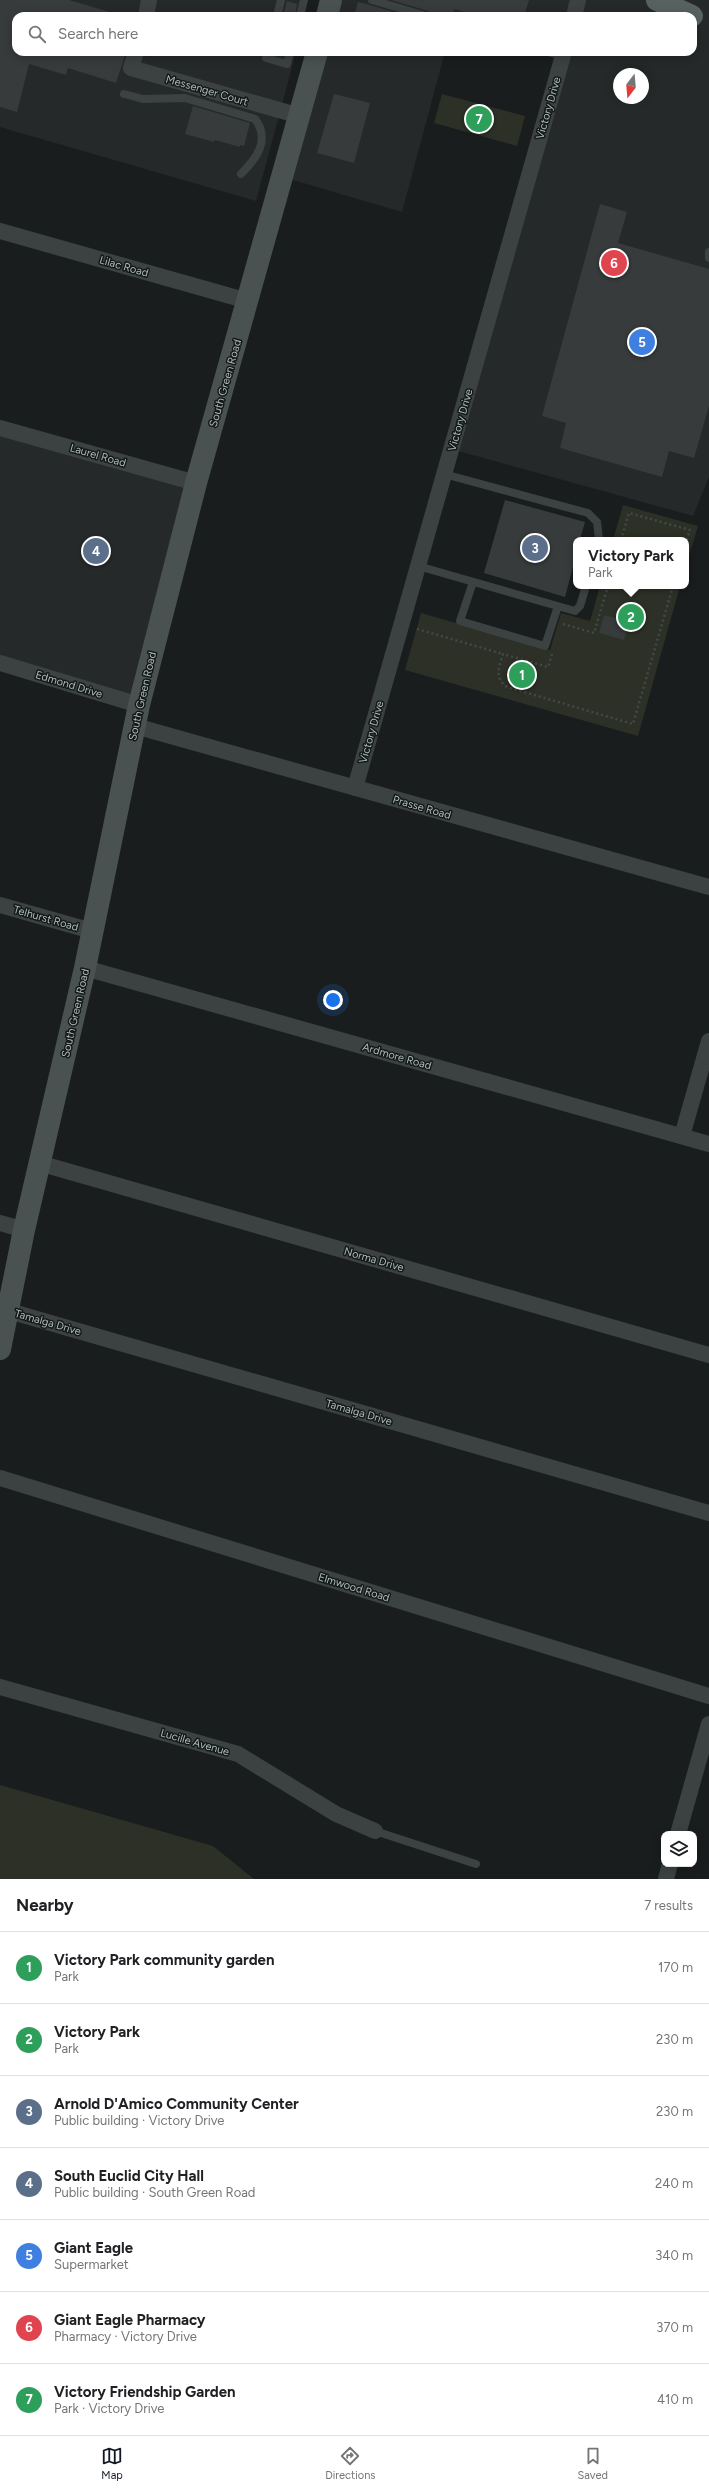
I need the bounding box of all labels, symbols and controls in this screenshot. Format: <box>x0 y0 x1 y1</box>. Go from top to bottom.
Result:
search box <box>12 12 697 56</box>
icon: search <box>26 23 48 45</box>
text: Search here <box>58 25 138 43</box>
north arrow <box>613 68 649 104</box>
street label: Messenger Court <box>164 73 249 108</box>
street label: Victory Drive <box>533 75 564 141</box>
pin: 7 <box>466 104 492 134</box>
pin: 6 <box>601 248 627 278</box>
street label: Lilac Road <box>98 253 150 280</box>
pin: 5 <box>629 327 655 357</box>
street label: South Green Road <box>207 338 244 428</box>
street label: Victory Drive <box>445 387 476 453</box>
street label: Laurel Road <box>68 441 127 470</box>
pin: 3 <box>522 533 548 563</box>
pin: 4 <box>83 536 109 566</box>
popup <box>573 537 689 589</box>
text: Victory Park <box>588 547 674 565</box>
text: Park <box>588 565 613 580</box>
pin: 2 <box>618 602 644 632</box>
street label: South Green Road <box>126 651 159 742</box>
pin: 1 <box>509 660 535 690</box>
street label: Edmond Drive <box>34 668 104 701</box>
street label: Victory Drive <box>356 699 387 765</box>
street label: Prasse Road <box>391 793 452 822</box>
street label: Telhurst Road <box>12 903 80 934</box>
street label: South Green Road <box>59 968 92 1059</box>
your location <box>323 990 343 1010</box>
street label: Ardmore Road <box>361 1040 433 1073</box>
street label: Norma Drive <box>342 1245 405 1274</box>
street label: Tamalga Drive <box>13 1307 83 1338</box>
street label: Tamalga Drive <box>324 1397 394 1428</box>
street label: Elmwood Road <box>317 1570 391 1605</box>
street label: Lucille Avenue <box>159 1726 231 1759</box>
map controls <box>661 1831 697 1867</box>
button: layers <box>661 1831 697 1867</box>
text: Nearby <box>16 1895 74 1915</box>
text: 7 results <box>644 1898 693 1913</box>
text: Victory Park community garden <box>54 1951 274 1969</box>
text: 1 <box>26 1960 32 1975</box>
text: 170 m <box>658 1960 693 1975</box>
text: Park <box>54 1969 79 1984</box>
text: Victory Park <box>54 2023 140 2041</box>
text: 2 <box>25 2032 33 2047</box>
text: 230 m <box>656 2032 693 2047</box>
text: Park <box>54 2041 79 2056</box>
text: Arnold D'Amico Community Center <box>54 2095 299 2113</box>
text: 3 <box>25 2104 33 2119</box>
text: 230 m <box>656 2104 693 2119</box>
text: Public building · Victory Drive <box>54 2113 224 2128</box>
text: South Euclid City Hall <box>54 2167 204 2185</box>
text: 4 <box>25 2176 33 2191</box>
text: 240 m <box>655 2176 693 2191</box>
text: Public building · South Green Road <box>54 2185 255 2200</box>
text: Giant Eagle <box>54 2239 133 2257</box>
text: 5 <box>25 2248 33 2263</box>
text: 340 m <box>655 2248 693 2263</box>
text: Supermarket <box>54 2257 129 2272</box>
text: Giant Eagle Pharmacy <box>54 2311 205 2329</box>
text: 6 <box>25 2320 33 2335</box>
text: 370 m <box>656 2320 693 2335</box>
text: Pharmacy · Victory Drive <box>54 2329 197 2344</box>
text: Victory Friendship Garden <box>54 2383 236 2401</box>
text: 7 <box>25 2392 33 2407</box>
text: 410 m <box>657 2392 693 2407</box>
text: Park · Victory Drive <box>54 2401 164 2416</box>
tab: Map <box>101 2445 123 2482</box>
tab: Directions <box>325 2445 375 2482</box>
tab: Saved <box>578 2445 608 2482</box>

